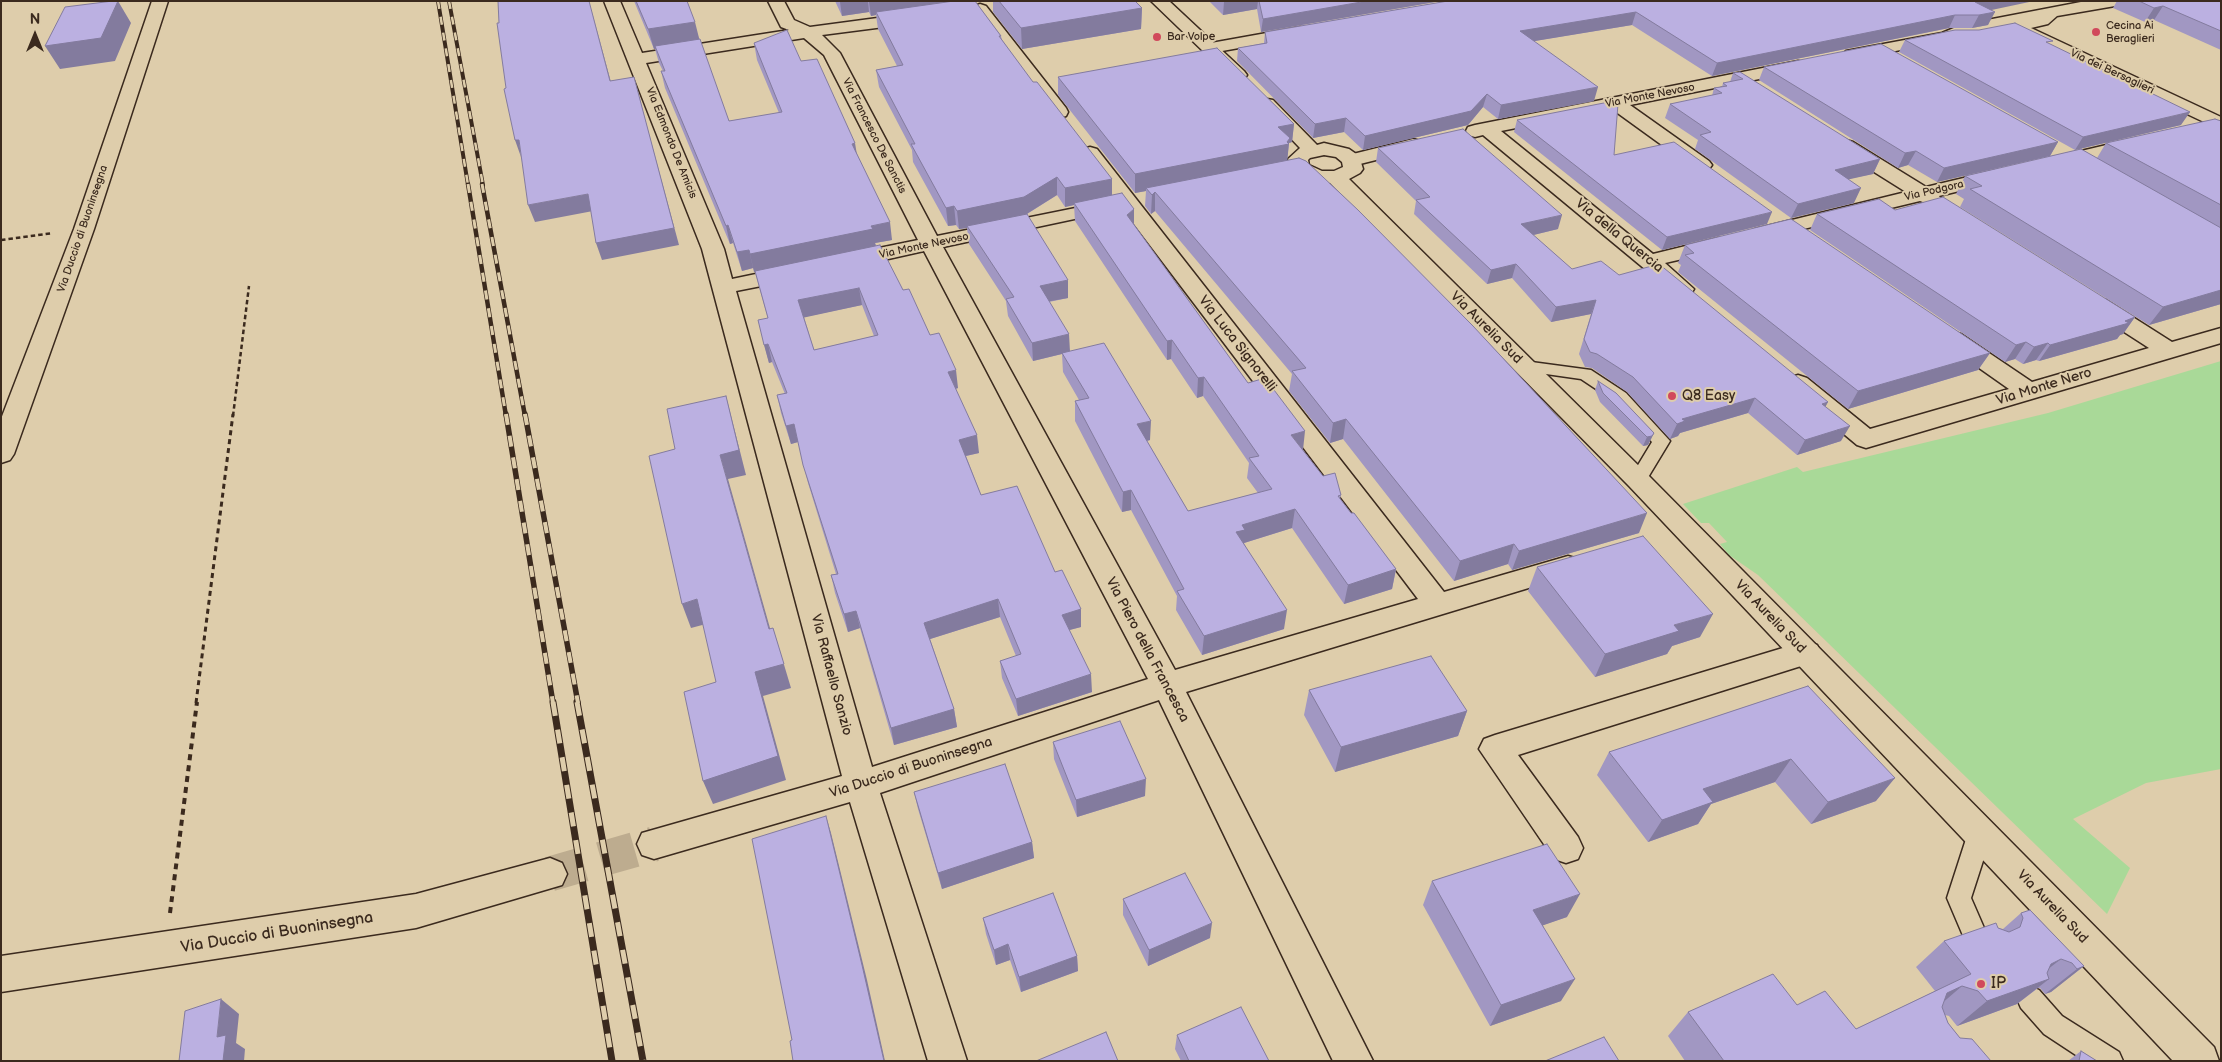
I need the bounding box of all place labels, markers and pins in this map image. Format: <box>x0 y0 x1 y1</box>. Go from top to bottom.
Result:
place label: Cecina Ai Beraglieri <box>2106 19 2154 45</box>
marker: Cecina Ai Beraglieri <box>2090 26 2102 38</box>
place label: Bar Volpe <box>1167 30 1215 44</box>
marker: Bar Volpe <box>1151 31 1163 43</box>
place label: Q8 Easy <box>1682 388 1735 404</box>
marker: Q8 Easy <box>1666 390 1678 402</box>
place label: IP <box>1991 974 2006 994</box>
marker: IP <box>1975 978 1987 990</box>

